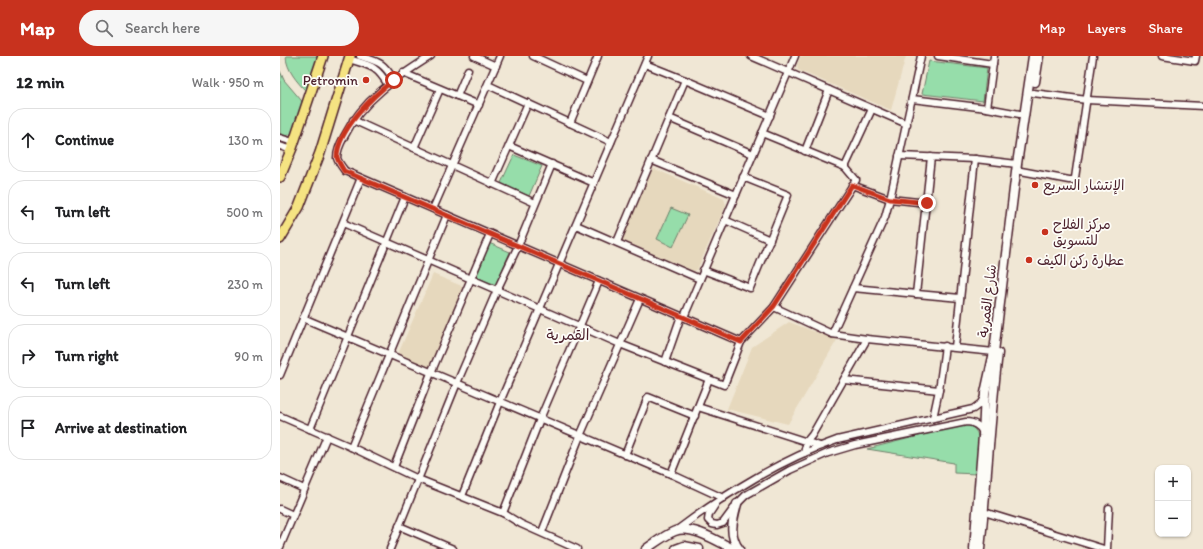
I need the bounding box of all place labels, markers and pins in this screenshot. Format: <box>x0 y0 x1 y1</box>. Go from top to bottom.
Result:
place label: Petromin <box>303 72 358 89</box>
marker: Petromin <box>361 75 371 85</box>
place label: الإنتشار السريع <box>1043 177 1124 196</box>
marker: الإنتشار السريع <box>1030 180 1040 190</box>
place label: مركز الفلاح للتسويق <box>1053 216 1111 250</box>
marker: مركز الفلاح للتسويق <box>1040 227 1050 237</box>
place label: عطارة ركن الكيف <box>1037 252 1124 269</box>
marker: عطارة ركن الكيف <box>1024 255 1034 265</box>

